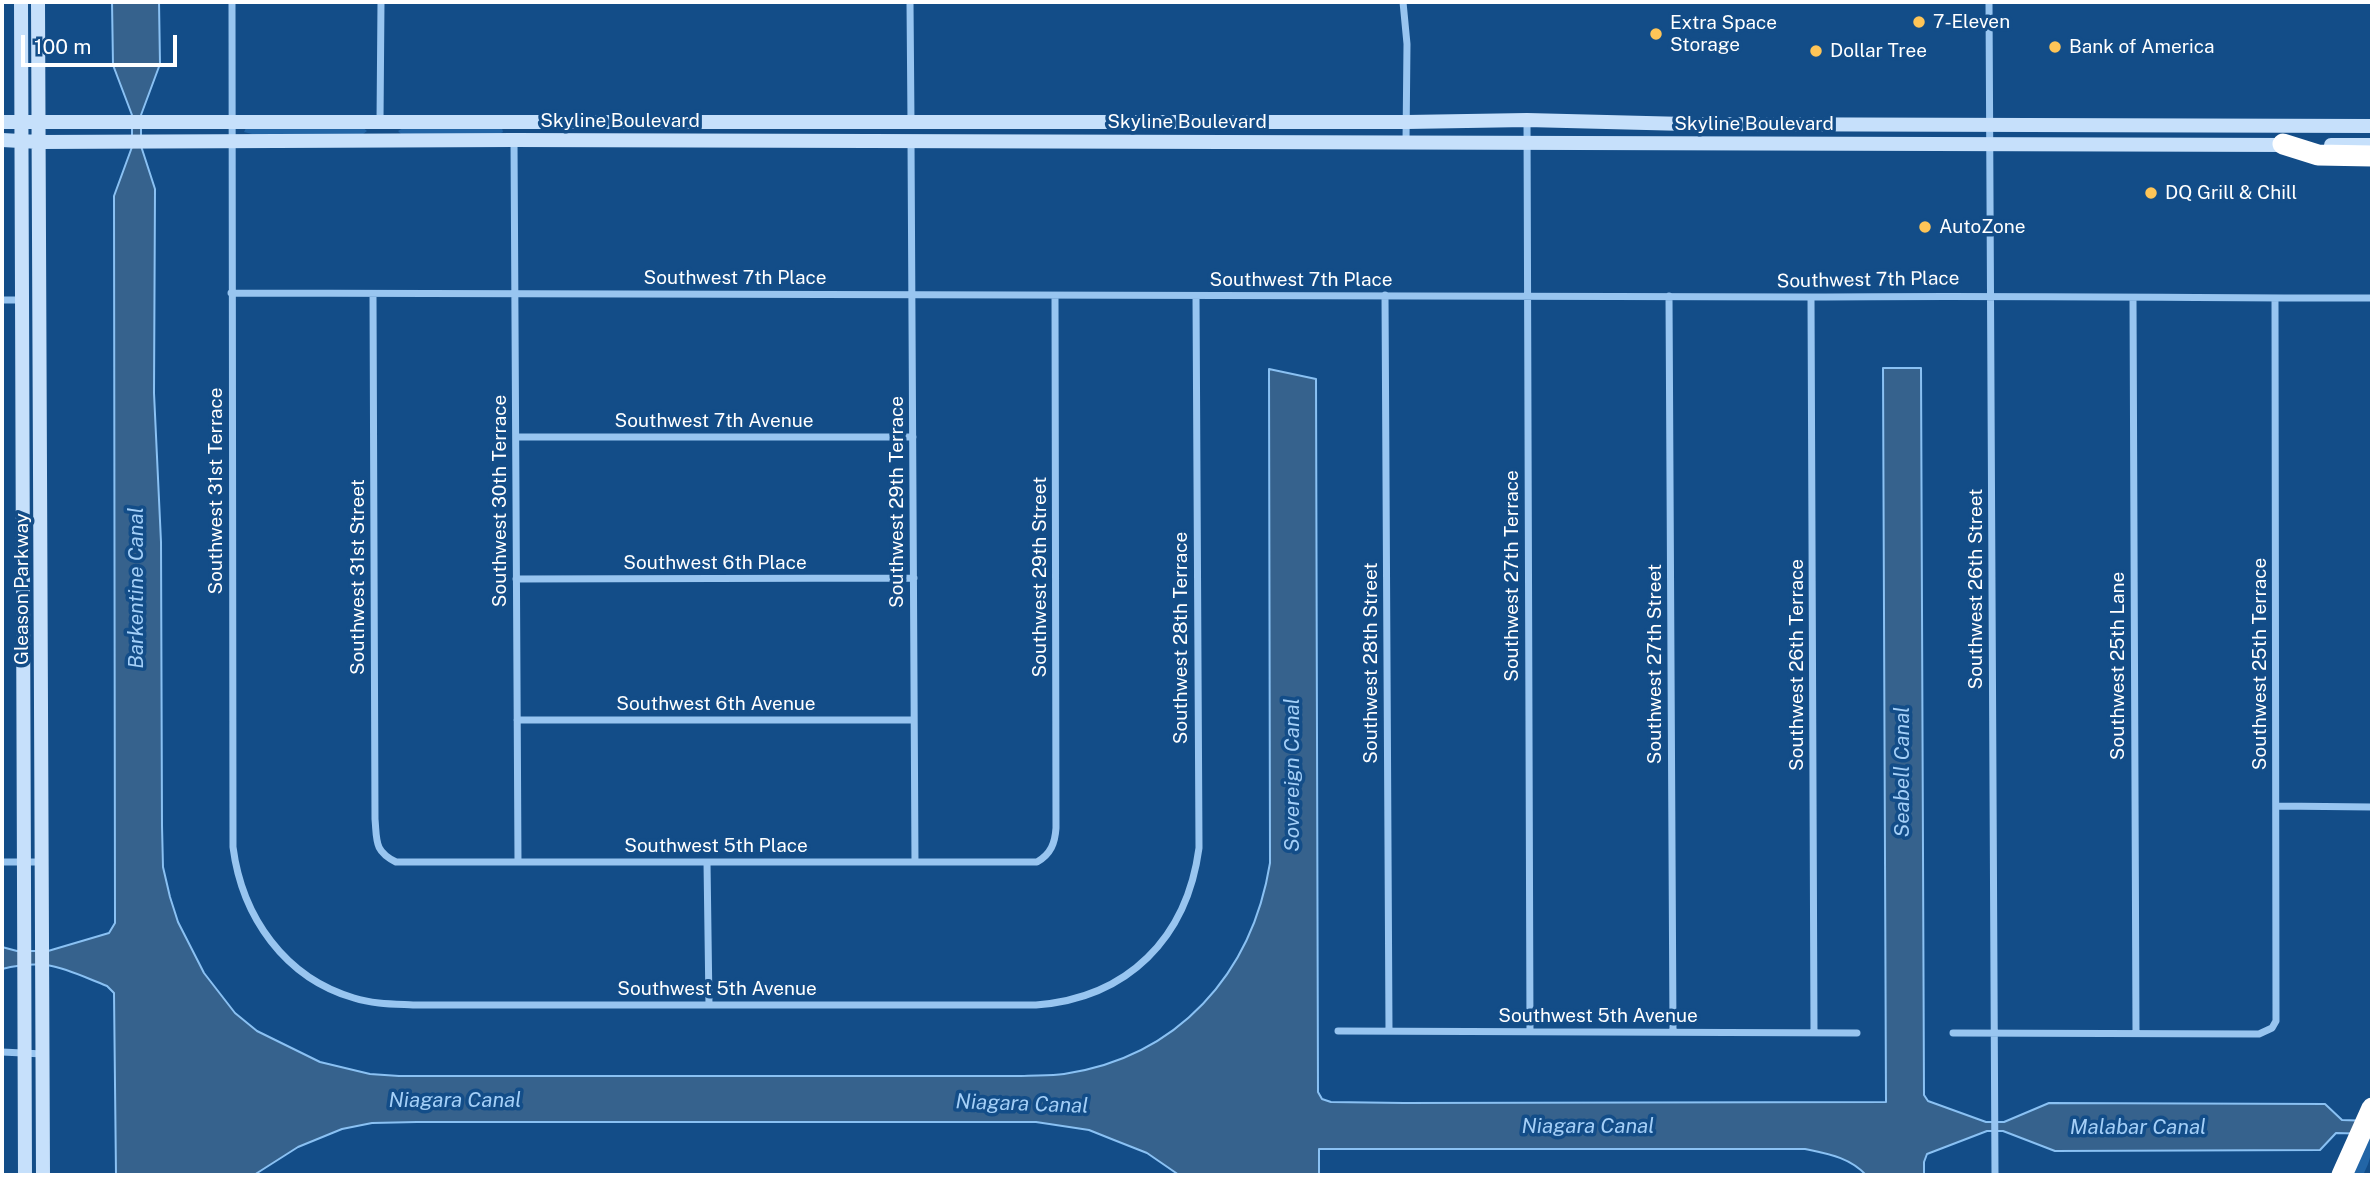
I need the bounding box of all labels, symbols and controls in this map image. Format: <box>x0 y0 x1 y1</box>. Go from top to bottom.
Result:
place label: 7-Eleven <box>1933 11 2010 33</box>
place label: Extra Space Storage <box>1670 12 1777 56</box>
marker: 7-Eleven <box>1911 14 1927 30</box>
scale bar <box>24 21 180 65</box>
marker: Extra Space Storage <box>1648 26 1664 42</box>
text: 100 m <box>34 34 91 59</box>
place label: Bank of America <box>2069 36 2215 58</box>
marker: Bank of America <box>2047 39 2063 55</box>
place label: Dollar Tree <box>1830 40 1927 62</box>
marker: Dollar Tree <box>1808 43 1824 59</box>
street label: Skyline Boulevard <box>540 110 700 132</box>
street label: Skyline Boulevard <box>1107 111 1267 133</box>
street label: Skyline Boulevard <box>1674 113 1834 135</box>
place label: DQ Grill & Chill <box>2165 182 2297 204</box>
marker: DQ Grill & Chill <box>2143 185 2159 201</box>
place label: AutoZone <box>1939 216 2026 238</box>
marker: AutoZone <box>1917 219 1933 235</box>
street label: Southwest 7th Place <box>644 267 826 289</box>
street label: Southwest 7th Place <box>1776 267 1960 293</box>
street label: Southwest 7th Place <box>1210 269 1392 291</box>
street label: Southwest 31st Terrace <box>205 387 227 595</box>
street label: Southwest 30th Terrace <box>489 395 511 607</box>
street label: Southwest 29th Terrace <box>886 396 908 608</box>
street label: Southwest 7th Avenue <box>615 410 813 432</box>
street label: Southwest 27th Terrace <box>1501 470 1523 682</box>
street label: Southwest 29th Street <box>1029 477 1051 677</box>
street label: Southwest 31st Street <box>347 479 369 675</box>
street label: Southwest 26th Street <box>1965 489 1987 689</box>
water label: Barkentine Canal <box>124 507 150 669</box>
street label: Gleason Parkway <box>11 513 33 665</box>
street label: Southwest 28th Terrace <box>1170 532 1192 744</box>
street label: Southwest 6th Place <box>623 552 807 574</box>
street label: Southwest 25th Terrace <box>2249 558 2271 770</box>
street label: Southwest 26th Terrace <box>1786 559 1808 771</box>
street label: Southwest 28th Street <box>1360 562 1382 764</box>
street label: Southwest 27th Street <box>1644 564 1666 764</box>
street label: Southwest 25th Lane <box>2107 572 2129 760</box>
street label: Southwest 6th Avenue <box>616 693 816 715</box>
water label: Sovereign Canal <box>1280 698 1306 852</box>
water label: Seabell Canal <box>1890 706 1916 838</box>
street label: Southwest 5th Place <box>624 835 808 857</box>
street label: Southwest 5th Avenue <box>617 978 817 1000</box>
street label: Southwest 5th Avenue <box>1498 1005 1698 1027</box>
water label: Niagara Canal <box>389 1088 521 1114</box>
water label: Niagara Canal <box>955 1089 1089 1119</box>
water label: Niagara Canal <box>1522 1114 1654 1140</box>
water label: Malabar Canal <box>2070 1115 2206 1141</box>

